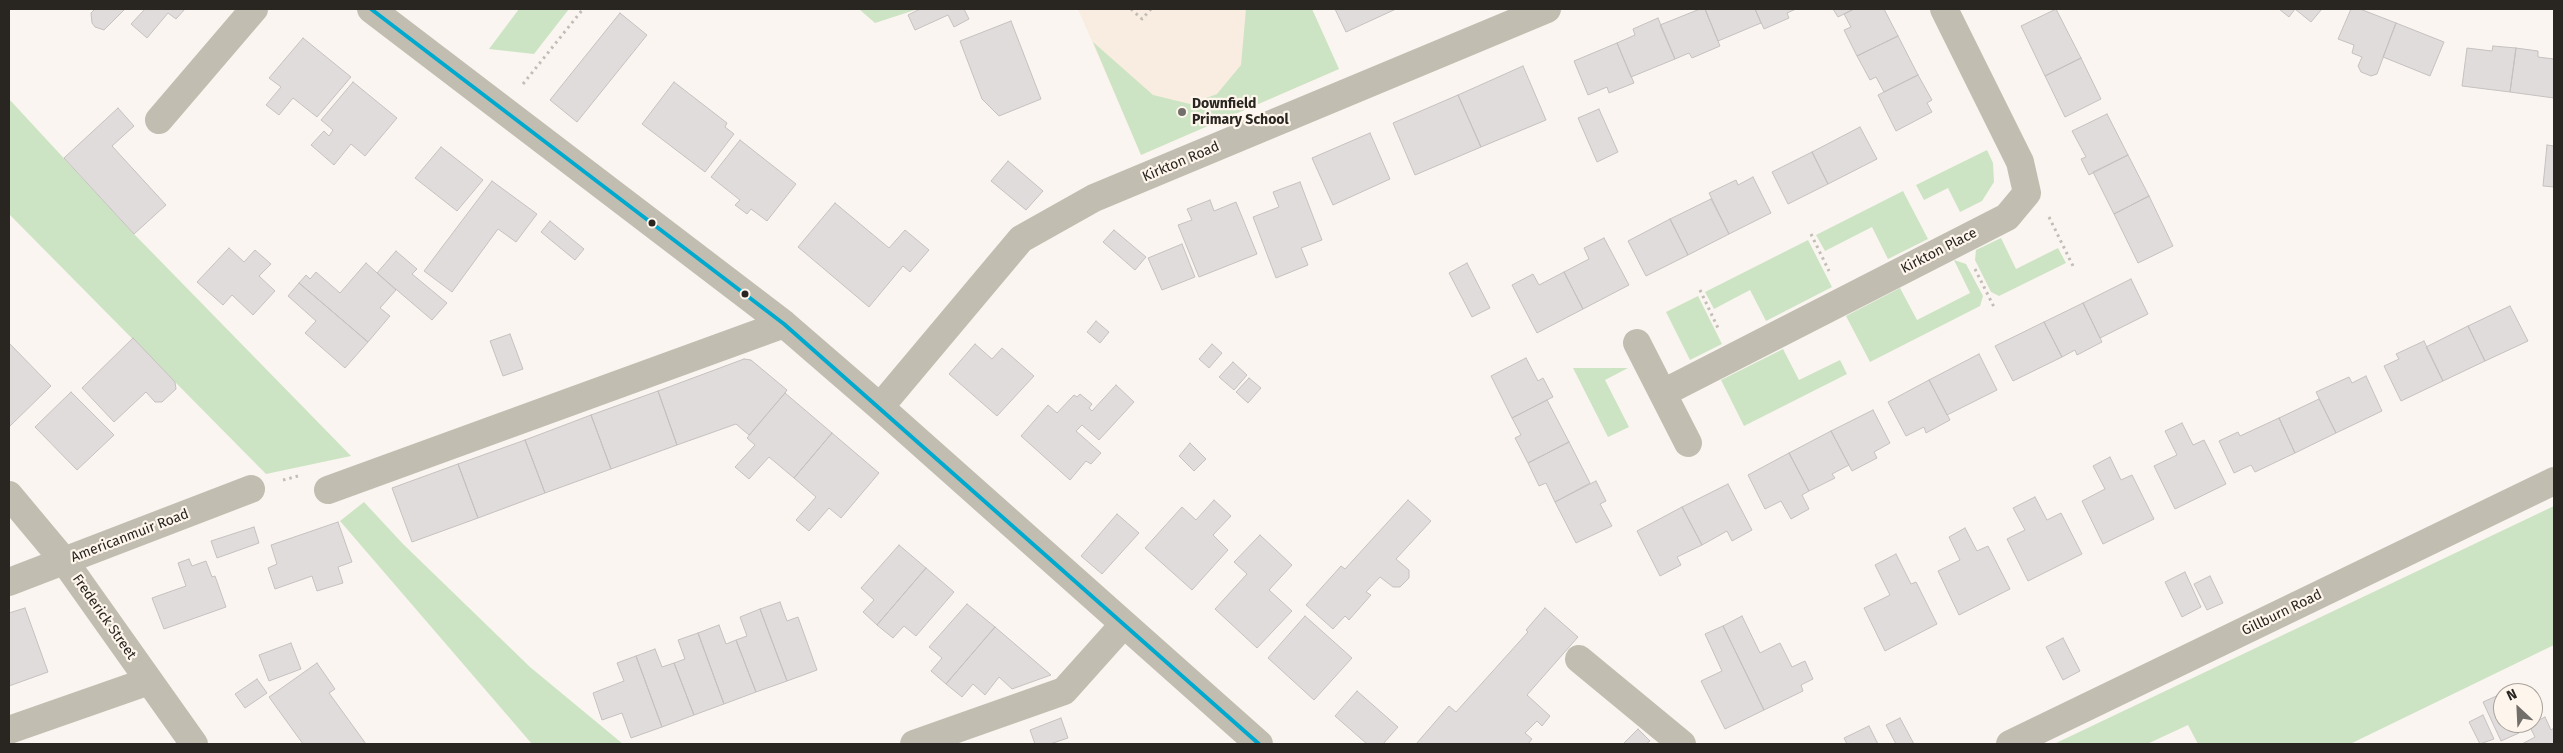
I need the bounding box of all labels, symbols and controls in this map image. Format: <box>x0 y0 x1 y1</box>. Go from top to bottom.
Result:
place label: Downfield Primary School <box>1192 96 1289 128</box>
marker: Downfield Primary School <box>1176 106 1188 118</box>
street label: Kirkton Road <box>1140 138 1222 186</box>
unlabelled marker <box>647 218 657 228</box>
street label: Kirkton Place <box>1898 225 1980 277</box>
unlabelled marker <box>740 289 750 299</box>
street label: Americanmuir Road <box>69 506 191 566</box>
street label: Frederick Street <box>68 571 140 663</box>
street label: Gillburn Road <box>2239 586 2325 640</box>
north arrow <box>2493 683 2543 733</box>
text: N <box>2504 685 2520 705</box>

